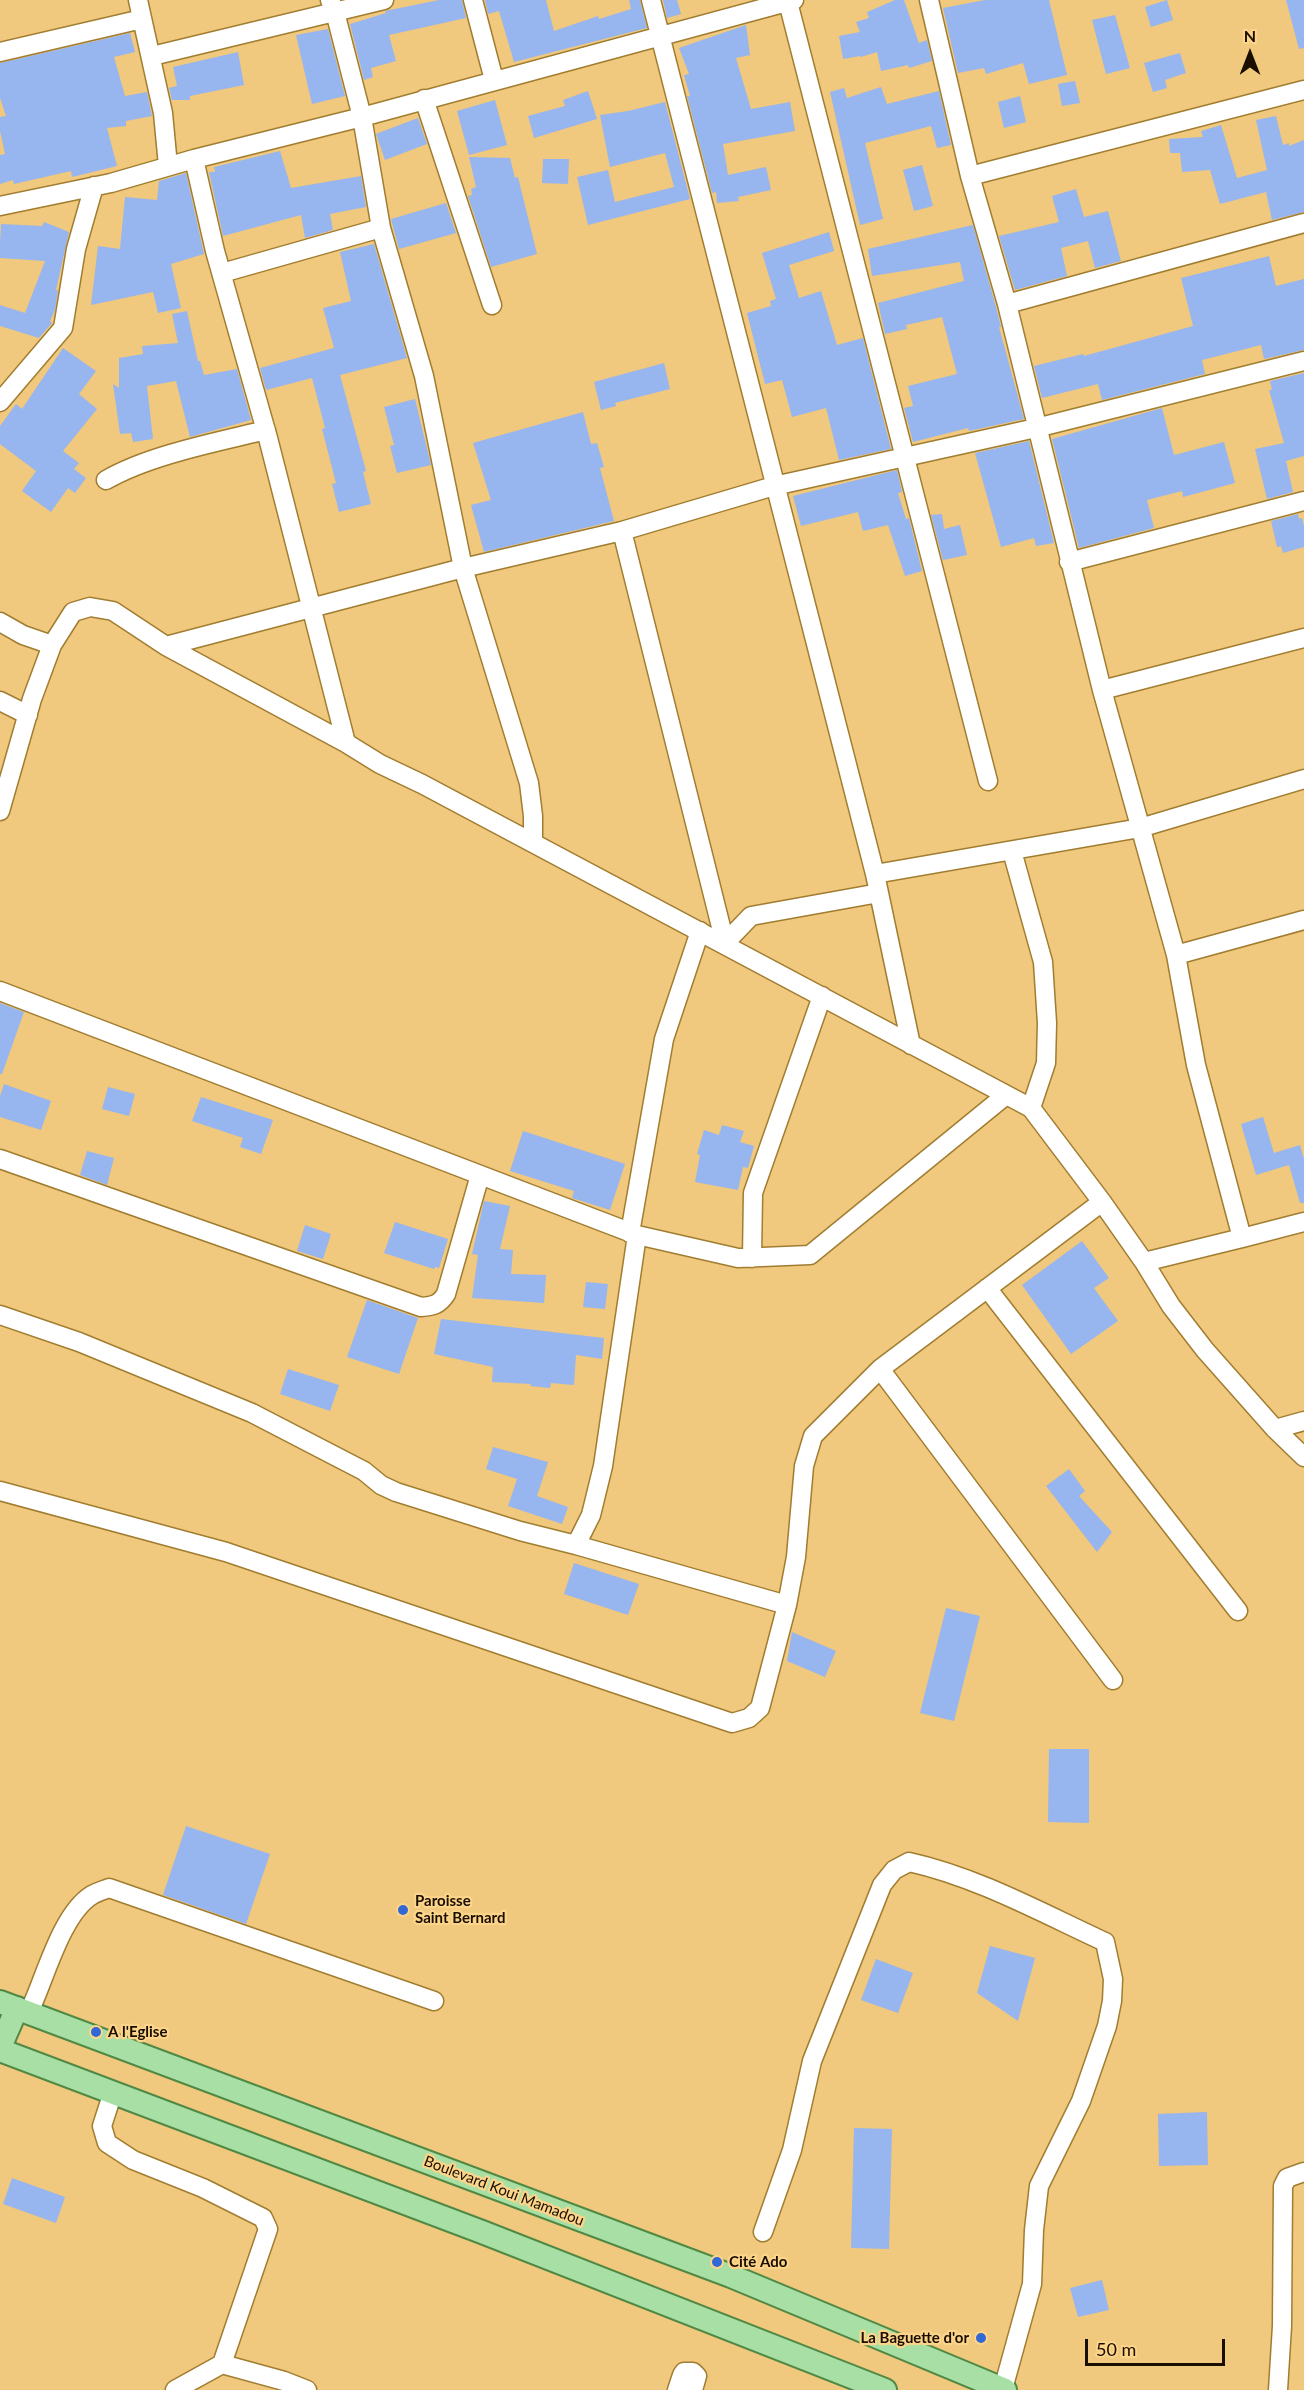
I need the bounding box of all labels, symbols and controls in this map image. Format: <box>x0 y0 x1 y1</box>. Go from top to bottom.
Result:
north arrow <box>1220 24 1280 84</box>
text: N <box>1244 26 1256 45</box>
place label: Paroisse Saint Bernard <box>415 1892 505 1927</box>
marker: Paroisse Saint Bernard <box>396 1903 410 1917</box>
place label: A l'Eglise <box>108 2023 167 2041</box>
marker: A l'Eglise <box>89 2025 103 2039</box>
street label: Boulevard Koui Mamadou <box>421 2152 587 2230</box>
place label: Cité Ado <box>729 2253 787 2271</box>
marker: Cité Ado <box>710 2255 724 2269</box>
scale bar <box>1088 2327 1228 2365</box>
place label: La Baguette d'or <box>861 2329 969 2347</box>
marker: La Baguette d'or <box>974 2331 988 2345</box>
text: 50 m <box>1096 2338 1136 2360</box>

